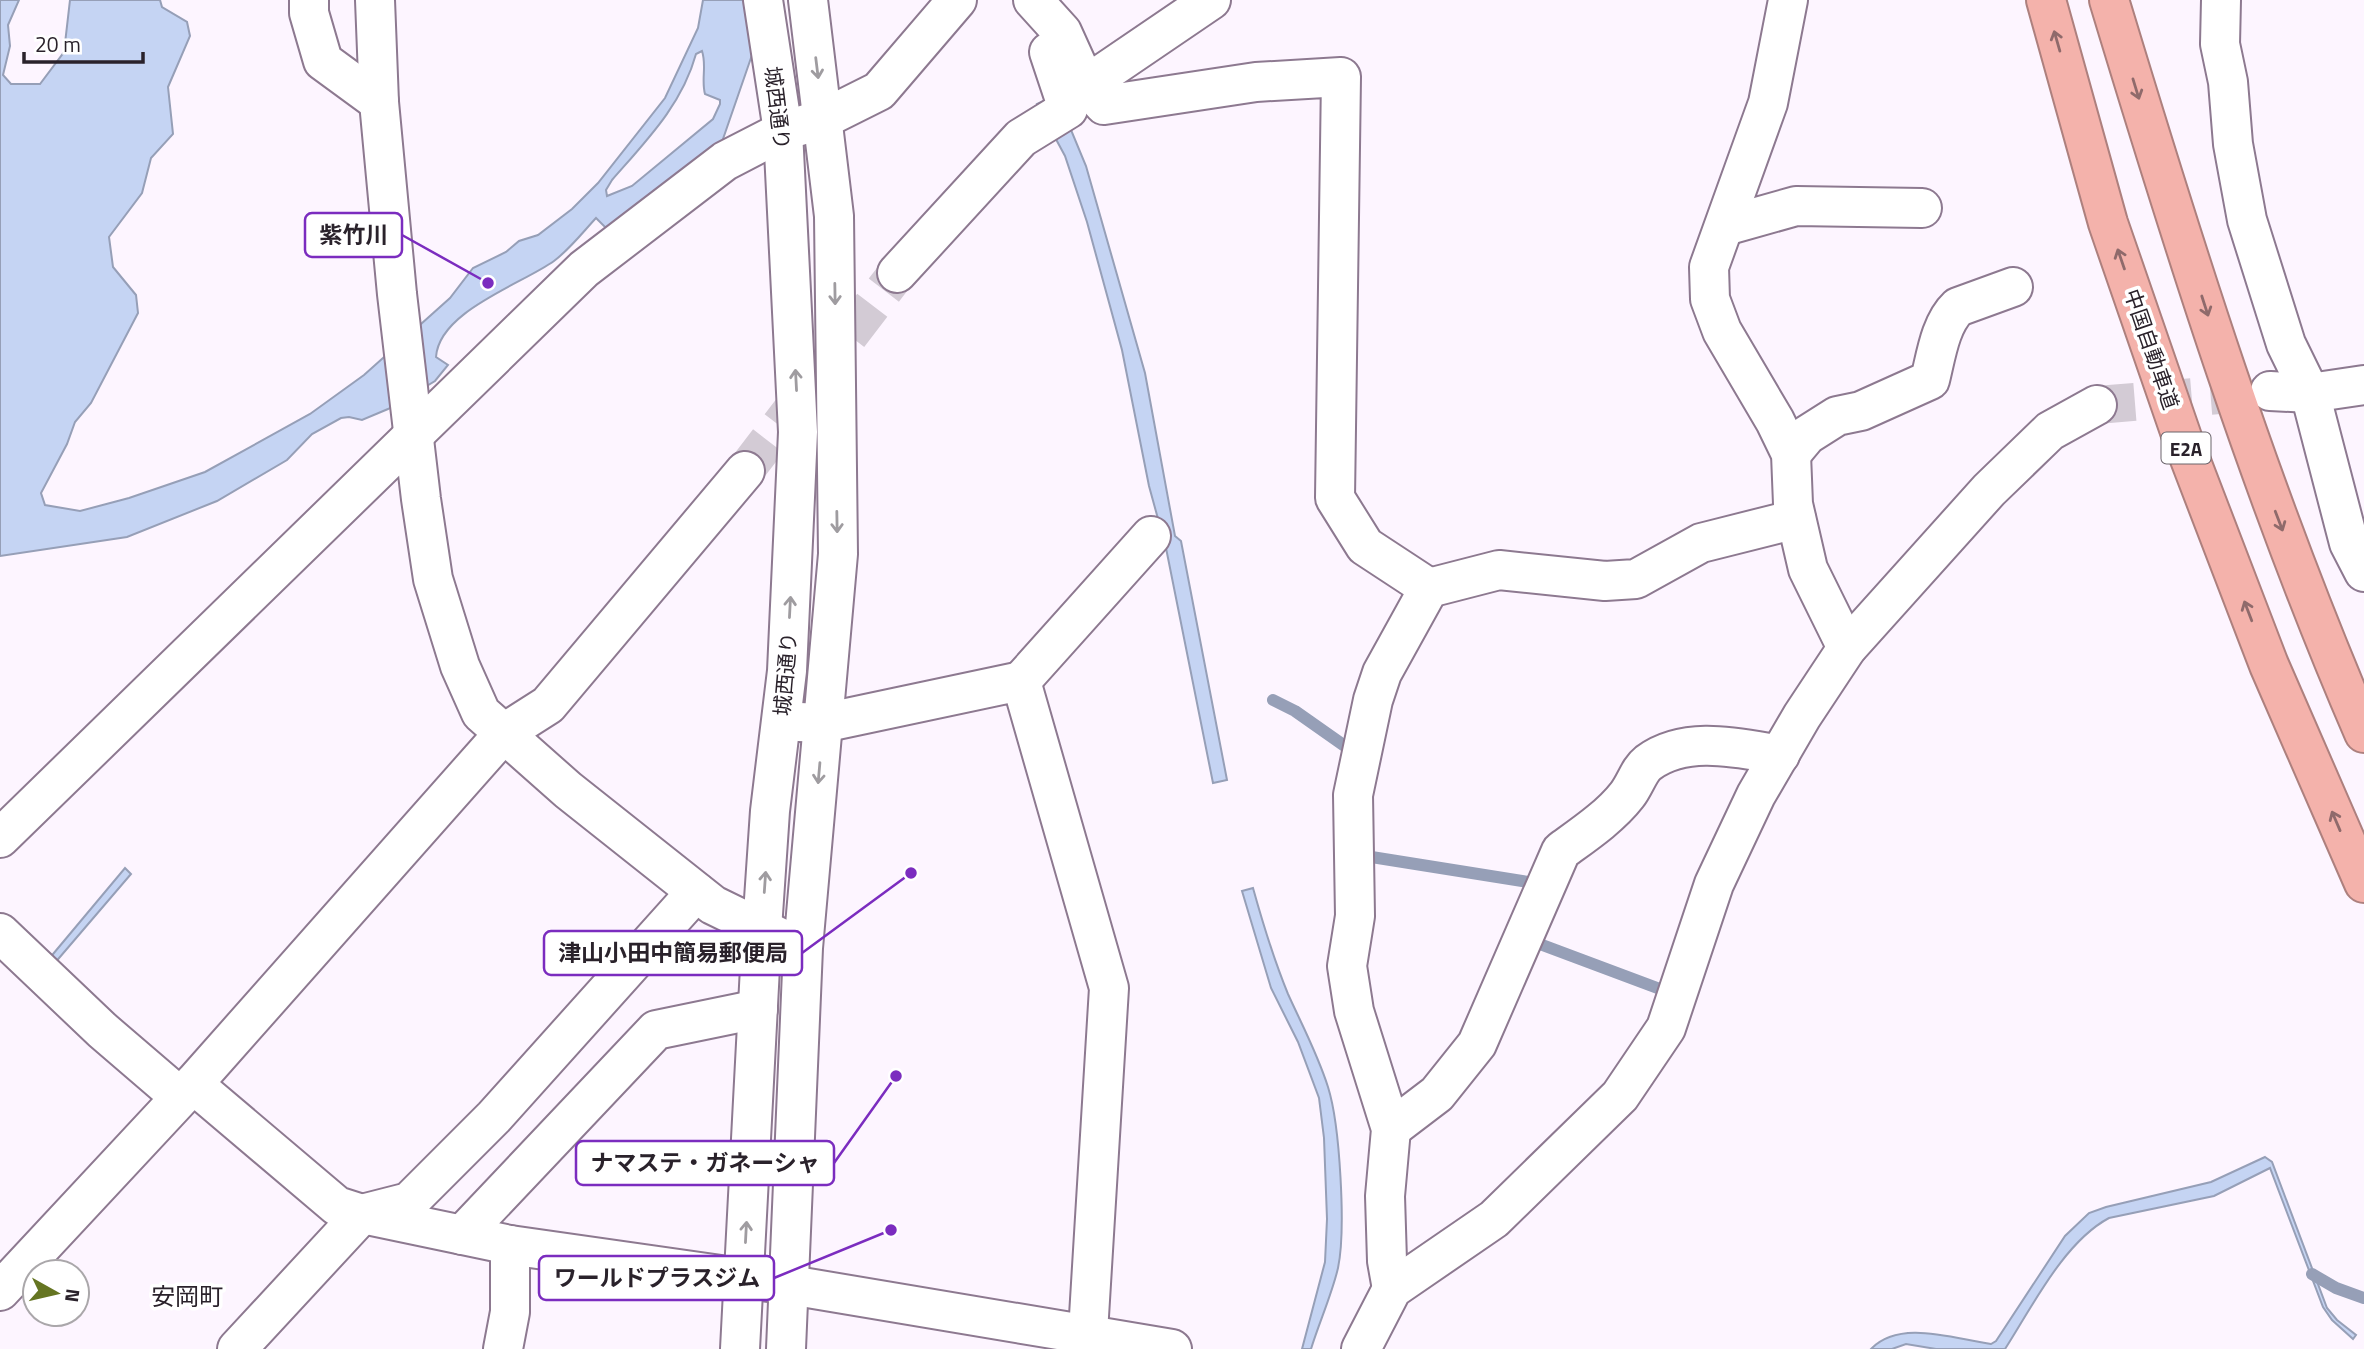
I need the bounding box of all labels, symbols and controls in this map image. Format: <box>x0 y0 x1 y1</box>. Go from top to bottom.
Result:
scale bar <box>24 21 144 65</box>
text: 20 m <box>35 28 81 60</box>
one-way arrow <box>2050 30 2063 52</box>
one-way arrow <box>810 56 823 79</box>
street label: 城西通り <box>757 64 799 152</box>
one-way arrow <box>2131 77 2144 99</box>
callout: 紫竹川 <box>305 213 402 257</box>
text: 紫竹川 <box>320 217 389 252</box>
one-way arrow <box>2114 249 2126 271</box>
one-way arrow <box>828 282 842 305</box>
street label: 中国自動車道 <box>2116 284 2188 414</box>
one-way arrow <box>2200 294 2212 316</box>
one-way arrow <box>789 369 802 392</box>
road number: E2A <box>2162 432 2210 463</box>
one-way arrow <box>2274 509 2287 531</box>
one-way arrow <box>830 510 844 533</box>
one-way arrow <box>784 596 797 619</box>
one-way arrow <box>2241 601 2254 623</box>
street label: 城西通り <box>765 631 805 717</box>
one-way arrow <box>812 761 825 784</box>
one-way arrow <box>2329 811 2342 832</box>
one-way arrow <box>759 872 772 894</box>
callout: 津山小田中簡易郵便局 <box>544 931 802 975</box>
text: 津山小田中簡易郵便局 <box>558 935 788 970</box>
callout: ナマステ・ガネーシャ <box>576 1141 834 1185</box>
text: ナマステ・ガネーシャ <box>590 1145 820 1180</box>
one-way arrow <box>740 1221 753 1244</box>
callout: ワールドプラスジム <box>539 1256 774 1300</box>
north arrow <box>21 1258 91 1328</box>
text: ワールドプラスジム <box>554 1260 760 1295</box>
district label: 安岡町 <box>151 1278 223 1314</box>
text: N <box>58 1287 89 1304</box>

